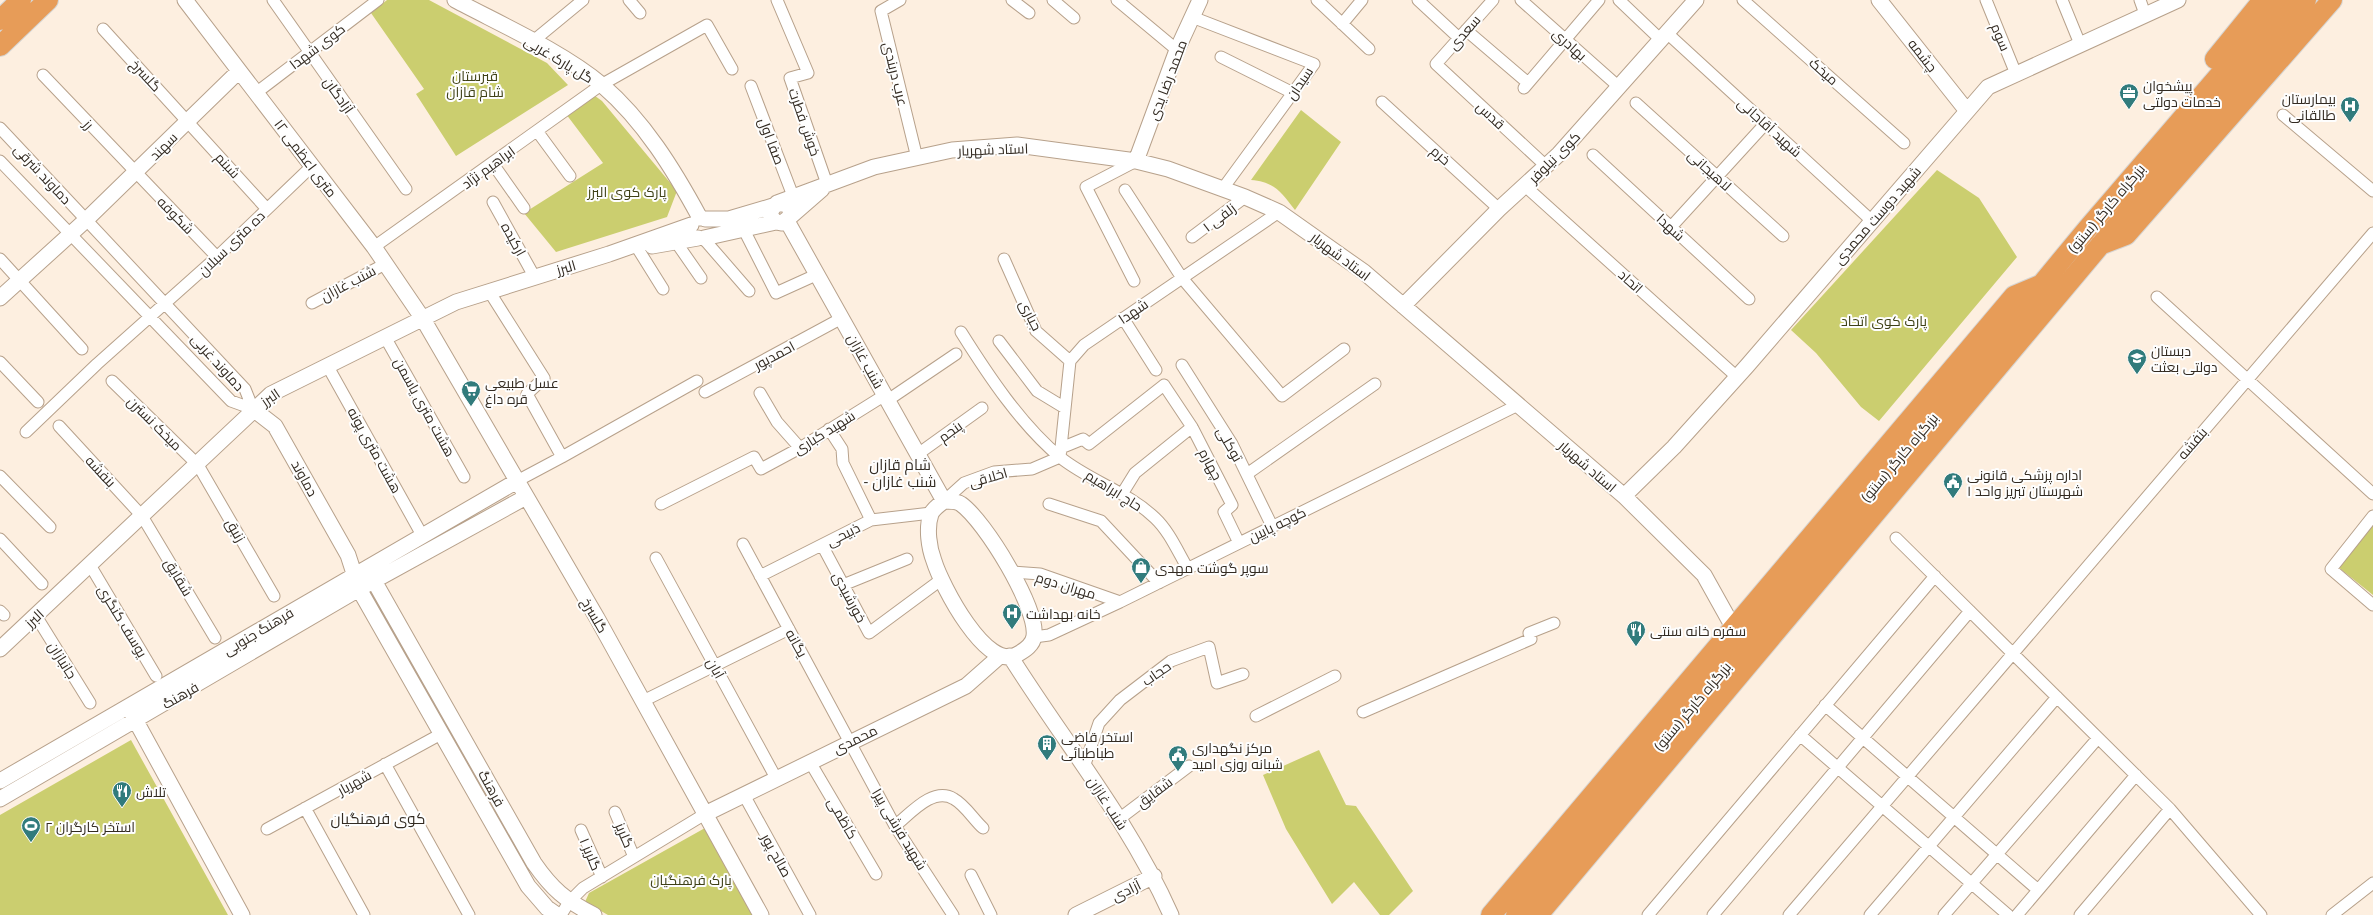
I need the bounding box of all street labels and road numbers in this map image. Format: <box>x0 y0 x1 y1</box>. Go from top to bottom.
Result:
street label: سعدی <box>1444 10 1484 54</box>
street label: کوی شهدا <box>285 19 349 73</box>
street label: سوم <box>1986 20 2015 54</box>
street label: بهادری <box>1549 24 1591 64</box>
street label: گل پارک غربی <box>520 31 597 88</box>
street label: چشمه <box>1903 34 1942 76</box>
street label: محمد رضا یدی <box>1143 37 1191 123</box>
street label: عرب دربندی <box>879 40 913 108</box>
street label: میخک <box>1805 53 1843 89</box>
street label: گلسرخ <box>126 55 166 95</box>
street label: سیدان <box>1281 63 1317 103</box>
street label: آزادگان <box>319 73 359 117</box>
street label: خوش فطرت <box>785 85 825 159</box>
street label: شهید آقاجانی <box>1734 93 1806 161</box>
street label: قدس <box>1472 97 1510 133</box>
street label: رز <box>79 114 98 133</box>
street label: ۱۲ متری اعظمی <box>270 115 342 201</box>
street label: صفا اول <box>754 115 790 167</box>
street label: کوی نیلوفر <box>1523 127 1584 188</box>
street label: سهند <box>145 128 181 164</box>
street label: استاد شهریار <box>956 138 1029 160</box>
street label: دماوند شرقی <box>10 140 76 208</box>
street label: ابراهیم نژاد <box>457 141 519 194</box>
street label: خرم <box>1426 141 1455 170</box>
street label: لاهیجانی <box>1684 145 1736 195</box>
street label: شبنم <box>210 148 245 183</box>
street label: بزرگراه کارگر (سنتو) <box>2063 159 2149 257</box>
street label: شهید دوست محمدی <box>1829 162 1925 268</box>
street label: شکوفه <box>153 192 199 238</box>
street label: زلفی ۱ <box>1199 198 1239 236</box>
street label: ده متری سبلان <box>193 206 269 280</box>
street label: شهدا <box>1653 209 1689 245</box>
street label: ارکیده <box>497 219 531 259</box>
street label: استاد شهریار <box>1306 227 1375 285</box>
street label: البرز <box>553 255 578 279</box>
street label: شنب غازان <box>317 261 379 305</box>
street label: اتحاد <box>1615 265 1647 297</box>
street label: شهدا <box>1114 294 1152 328</box>
street label: جباری <box>1015 296 1047 334</box>
street label: دماوند غربی <box>187 329 249 395</box>
street label: شنب غازان <box>843 330 889 392</box>
street label: احمدپور <box>749 336 798 375</box>
street label: هشت متری یاسمن <box>390 354 460 460</box>
street label: البرز <box>256 384 283 411</box>
street label: میخک نسترن <box>124 392 186 454</box>
street label: هشت متری پونه <box>343 404 406 497</box>
street label: شهید کباری <box>790 406 858 458</box>
street label: بزرگراه کارگر (سنتو) <box>1856 408 1942 506</box>
street label: پنجم <box>934 416 967 447</box>
street label: توکلی <box>1212 423 1248 465</box>
street label: بنفشه <box>2173 423 2211 463</box>
street label: استاد شهریار <box>1554 435 1621 496</box>
street label: چهارم <box>1194 445 1227 484</box>
street label: بنفشه <box>81 451 121 491</box>
street label: دماوند <box>287 456 323 500</box>
street label: اخلاقی <box>967 462 1009 492</box>
street label: حاج ابراهیم <box>1081 465 1146 516</box>
street label: کوچه پایین <box>1245 502 1309 547</box>
street label: زنبق <box>222 515 250 545</box>
street label: ذبیحی <box>823 517 863 551</box>
street label: شقایق <box>160 555 198 599</box>
street label: مهران دوم <box>1033 567 1099 604</box>
street label: خورشیدی <box>829 568 871 626</box>
street label: یوسف کنگری <box>94 581 152 661</box>
street label: گلسرخ <box>577 594 613 636</box>
street label: فرهنگ جنوبی <box>219 602 297 660</box>
street label: البرز <box>20 604 48 632</box>
street label: یگانه <box>782 625 813 661</box>
street label: جانبازان <box>44 638 82 682</box>
street label: آبان <box>703 654 730 682</box>
street label: حجاب <box>1138 656 1174 690</box>
street label: بزرگراه کارگر (سنتو) <box>1649 657 1735 755</box>
street label: فرهنگ <box>158 677 202 713</box>
street label: محمدی <box>830 720 880 758</box>
street label: شهریار <box>333 765 375 800</box>
street label: فرهنگ <box>474 766 510 810</box>
street label: شقایق <box>1132 772 1176 812</box>
street label: شنب غازان <box>1084 773 1132 833</box>
street label: شهید فرشی پیرا <box>867 785 932 874</box>
street label: کاظمی <box>823 794 863 842</box>
street label: گلریز <box>611 818 639 851</box>
street label: صالح پور <box>756 829 797 881</box>
street label: گلریز ۱ <box>576 835 606 873</box>
street label: آزادی <box>1108 875 1144 905</box>

